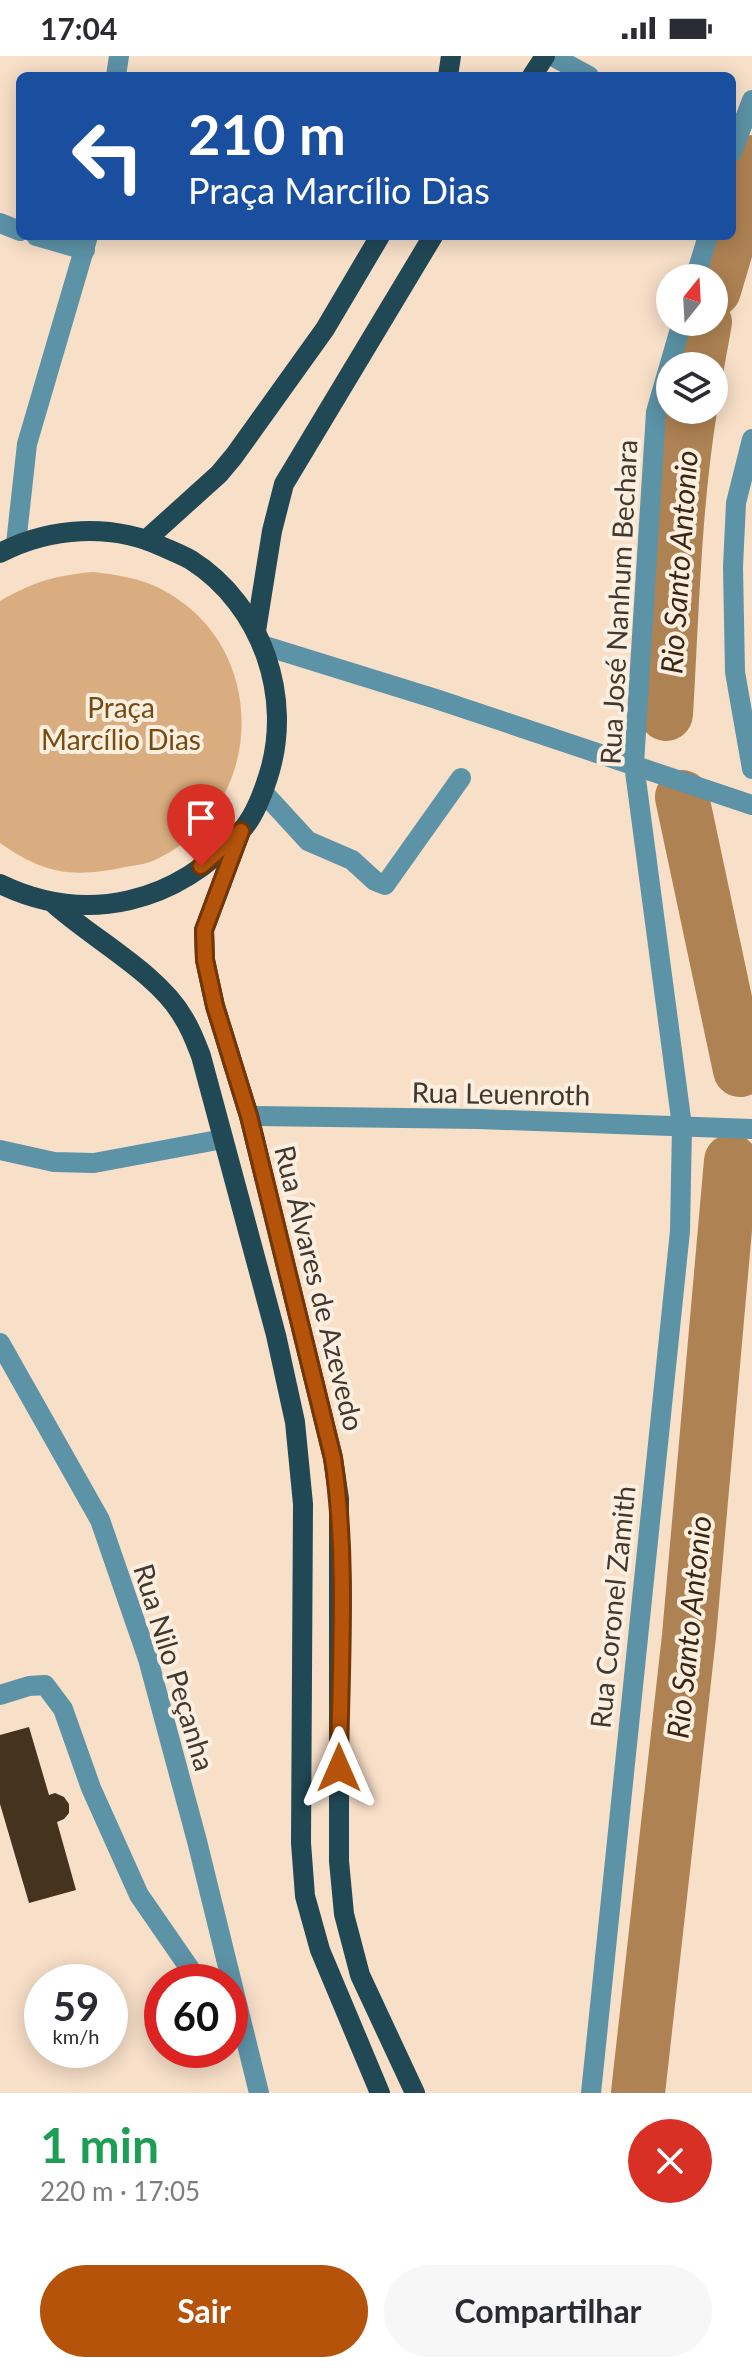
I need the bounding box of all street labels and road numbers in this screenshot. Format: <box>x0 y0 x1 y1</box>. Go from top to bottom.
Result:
street label: Rua José Nanhum Bechara <box>593 439 643 765</box>
street label: Rua Leuenroth <box>411 1074 591 1112</box>
street label: Rua Álvares de Azevedo <box>268 1142 372 1434</box>
street label: Rua Coronel Zamith <box>582 1484 642 1730</box>
street label: Rua Nilo Peçanha <box>127 1559 223 1775</box>

